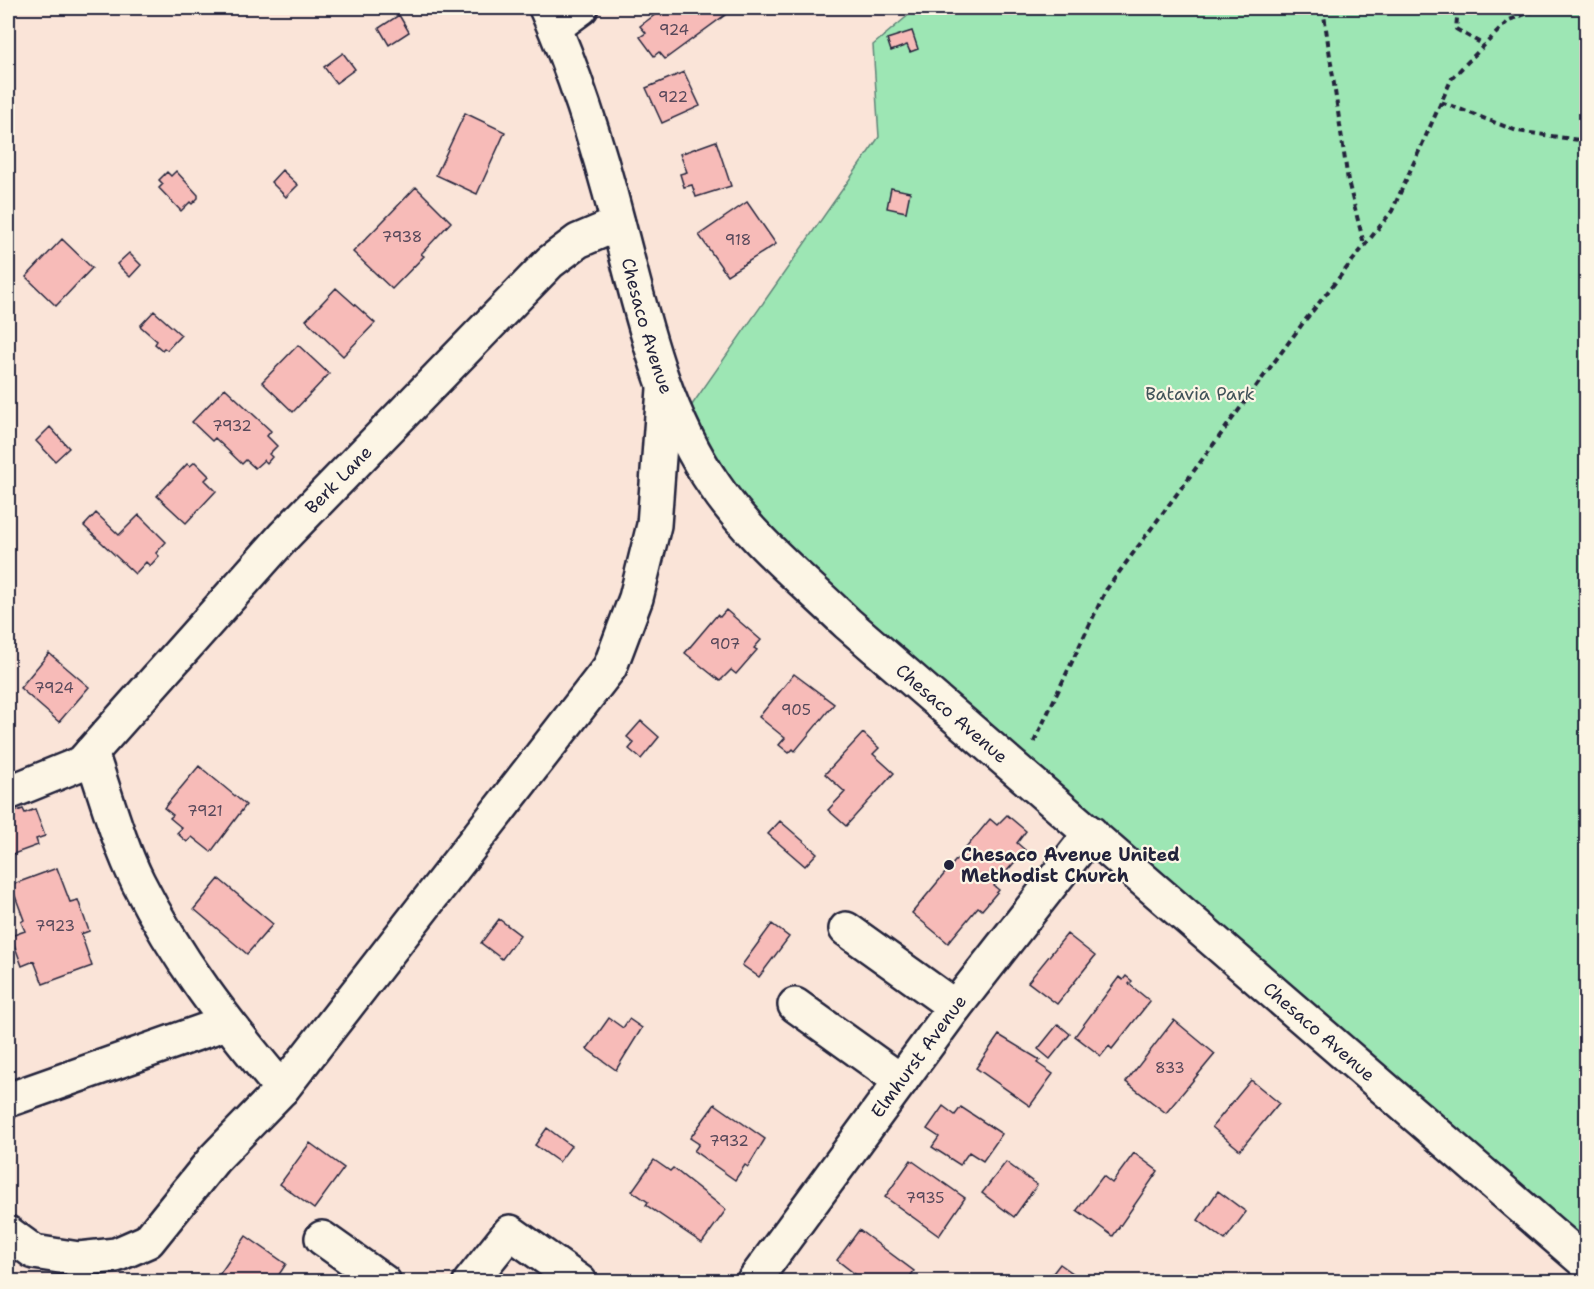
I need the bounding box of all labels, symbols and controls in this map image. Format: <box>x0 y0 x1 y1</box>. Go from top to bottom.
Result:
house number: 924 <box>659 20 689 40</box>
house number: 922 <box>658 87 688 107</box>
house number: 7938 <box>382 227 422 247</box>
house number: 918 <box>725 230 751 250</box>
street label: Chesaco Avenue <box>616 255 679 397</box>
park label: Batavia Park <box>1145 382 1255 406</box>
house number: 7932 <box>212 416 252 436</box>
street label: Berk Lane <box>300 440 377 519</box>
house number: 907 <box>710 634 740 654</box>
street label: Chesaco Avenue <box>891 659 1013 769</box>
house number: 7924 <box>34 678 74 698</box>
house number: 905 <box>781 700 811 720</box>
house number: 7921 <box>187 801 223 821</box>
place label: Chesaco Avenue United Methodist Church <box>961 843 1180 888</box>
marker: Chesaco Avenue United Methodist Church <box>942 858 956 872</box>
house number: 7923 <box>35 916 75 936</box>
street label: Chesaco Avenue <box>1258 977 1380 1087</box>
street label: Elmhurst Avenue <box>866 990 972 1123</box>
house number: 833 <box>1155 1058 1185 1078</box>
house number: 7932 <box>709 1131 749 1151</box>
house number: 7935 <box>906 1188 944 1208</box>

